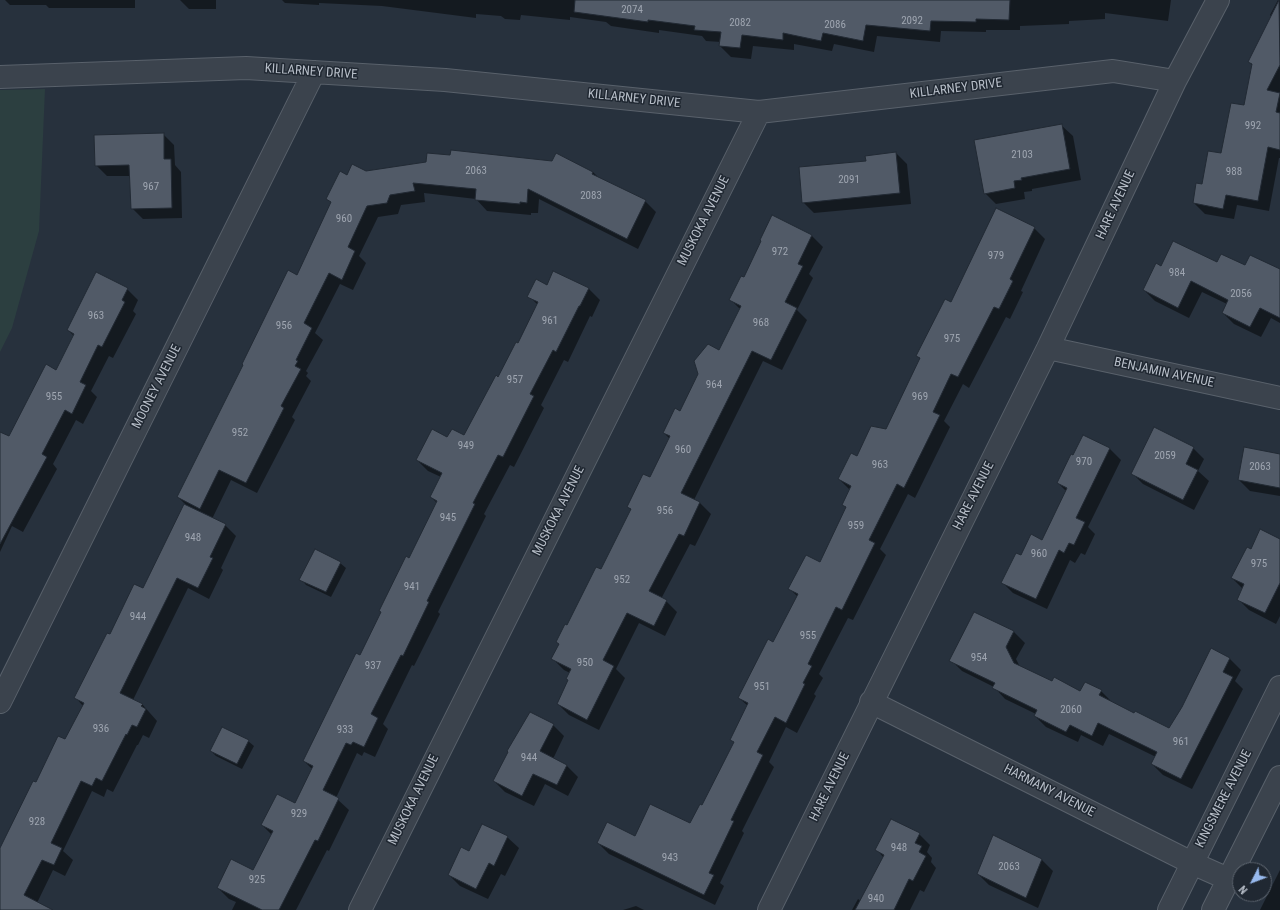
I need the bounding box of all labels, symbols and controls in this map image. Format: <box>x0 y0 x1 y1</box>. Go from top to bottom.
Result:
house number: 2074 <box>621 3 643 17</box>
house number: 2092 <box>901 14 923 28</box>
house number: 2082 <box>729 16 751 30</box>
house number: 2086 <box>824 18 846 32</box>
street label: KILLARNEY DRIVE <box>264 61 358 83</box>
street label: KILLARNEY DRIVE <box>909 76 1003 102</box>
street label: KILLARNEY DRIVE <box>587 86 681 112</box>
house number: 992 <box>1245 119 1261 133</box>
house number: 2103 <box>1011 148 1033 162</box>
house number: 2063 <box>465 164 487 178</box>
house number: 988 <box>1226 165 1242 179</box>
street label: HARE AVENUE <box>1093 168 1139 242</box>
house number: 2091 <box>838 173 860 187</box>
street label: MUSKOKA AVENUE <box>675 174 733 268</box>
house number: 967 <box>143 180 159 194</box>
house number: 2083 <box>580 189 602 203</box>
house number: 960 <box>336 212 352 226</box>
house number: 972 <box>772 245 788 259</box>
house number: 979 <box>988 249 1004 263</box>
house number: 984 <box>1169 266 1185 280</box>
house number: 2056 <box>1230 287 1252 301</box>
house number: 963 <box>88 309 104 323</box>
house number: 961 <box>542 314 558 328</box>
house number: 968 <box>753 316 769 330</box>
house number: 956 <box>276 319 292 333</box>
house number: 975 <box>944 332 960 346</box>
street label: MOONEY AVENUE <box>129 342 185 432</box>
street label: BENJAMIN AVENUE <box>1113 355 1215 391</box>
house number: 957 <box>507 373 523 387</box>
house number: 964 <box>706 378 722 392</box>
house number: 955 <box>46 390 62 404</box>
house number: 969 <box>912 390 928 404</box>
house number: 952 <box>232 426 248 440</box>
house number: 949 <box>458 439 474 453</box>
house number: 960 <box>675 443 691 457</box>
house number: 2059 <box>1154 449 1176 463</box>
house number: 970 <box>1076 455 1092 469</box>
house number: 963 <box>872 458 888 472</box>
street label: HARE AVENUE <box>950 459 998 533</box>
house number: 2063 <box>1249 460 1271 474</box>
street label: MUSKOKA AVENUE <box>530 464 588 558</box>
house number: 956 <box>657 504 673 518</box>
house number: 945 <box>440 511 456 525</box>
house number: 959 <box>848 519 864 533</box>
house number: 948 <box>185 531 201 545</box>
house number: 960 <box>1031 547 1047 561</box>
house number: 975 <box>1251 557 1267 571</box>
house number: 952 <box>614 573 630 587</box>
house number: 941 <box>404 580 420 594</box>
house number: 944 <box>130 610 146 624</box>
house number: 955 <box>800 629 816 643</box>
house number: 954 <box>971 651 987 665</box>
house number: 950 <box>577 656 593 670</box>
house number: 937 <box>365 659 381 673</box>
house number: 951 <box>754 680 770 694</box>
house number: 2060 <box>1060 703 1082 717</box>
house number: 936 <box>93 722 109 736</box>
house number: 933 <box>337 723 353 737</box>
house number: 961 <box>1173 735 1189 749</box>
street label: KINGSMERE AVENUE <box>1193 747 1255 851</box>
street label: HARE AVENUE <box>807 750 853 824</box>
house number: 944 <box>521 751 537 765</box>
street label: MUSKOKA AVENUE <box>385 752 443 848</box>
street label: HARMANY AVENUE <box>1001 761 1097 821</box>
house number: 929 <box>291 807 307 821</box>
house number: 928 <box>29 815 45 829</box>
house number: 948 <box>891 841 907 855</box>
house number: 943 <box>662 851 678 865</box>
house number: 2063 <box>998 860 1020 874</box>
north arrow <box>1232 862 1272 902</box>
house number: 925 <box>249 873 265 887</box>
text: N <box>1236 883 1251 897</box>
house number: 940 <box>868 892 884 906</box>

